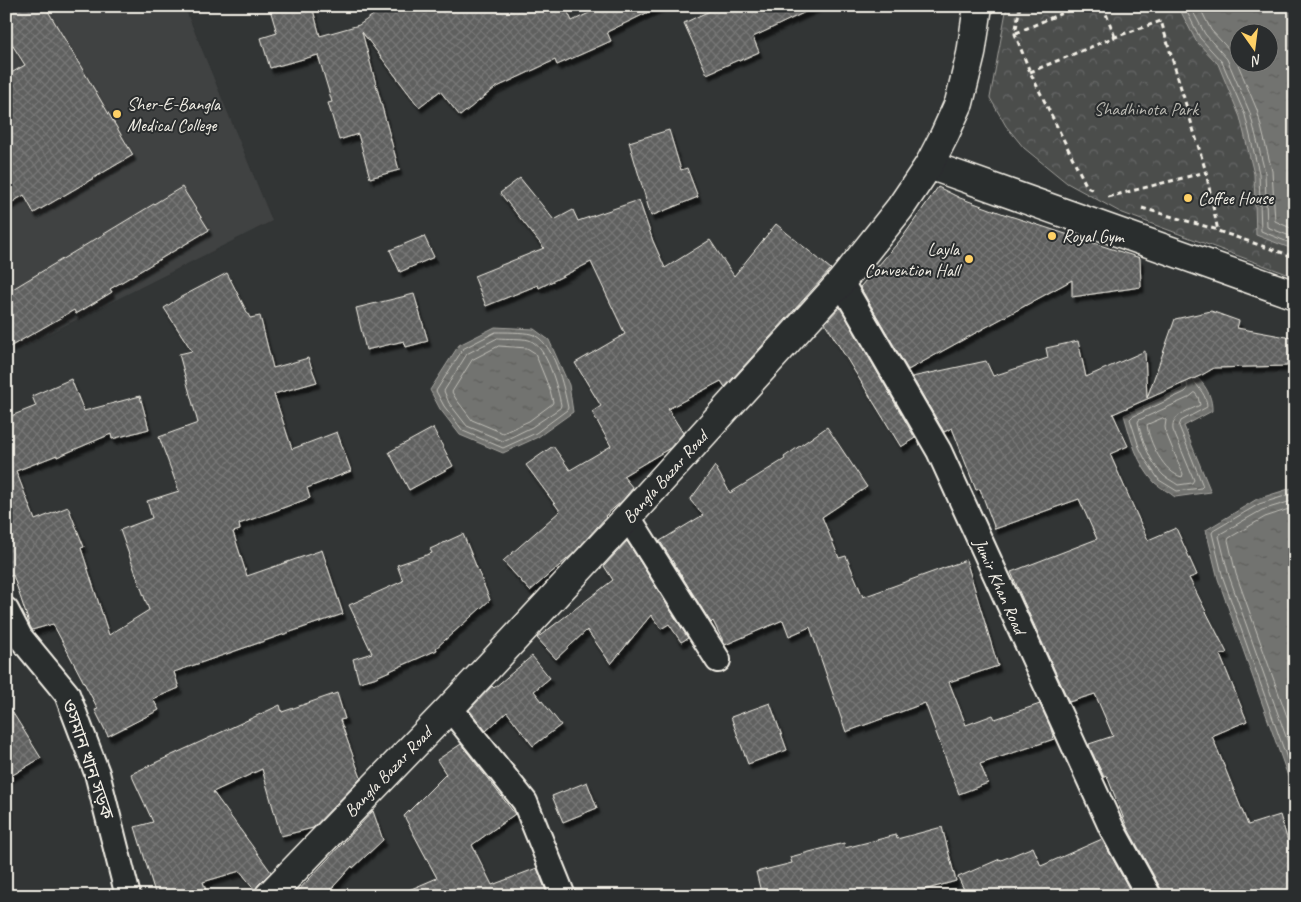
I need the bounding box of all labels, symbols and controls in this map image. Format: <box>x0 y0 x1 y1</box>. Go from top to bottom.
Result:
north arrow <box>1228 22 1278 72</box>
text: N <box>1249 51 1263 70</box>
place label: Sher-E-Bangla Medical College <box>127 93 222 136</box>
park label: Shadhinota Park <box>1094 98 1200 120</box>
marker: Sher-E-Bangla Medical College <box>111 108 123 120</box>
place label: Coffee House <box>1198 187 1274 209</box>
marker: Coffee House <box>1182 192 1194 204</box>
place label: Royal Gym <box>1062 225 1126 247</box>
marker: Royal Gym <box>1046 230 1058 242</box>
place label: Layla Convention Hall <box>865 238 962 281</box>
marker: Layla Convention Hall <box>963 253 975 265</box>
street label: Bangla Bazar Road <box>618 424 714 528</box>
street label: Jumir Khan Road <box>969 534 1032 640</box>
street label: ওসমান খান সড়ক <box>57 696 119 823</box>
street label: Bangla Bazar Road <box>339 720 439 822</box>

